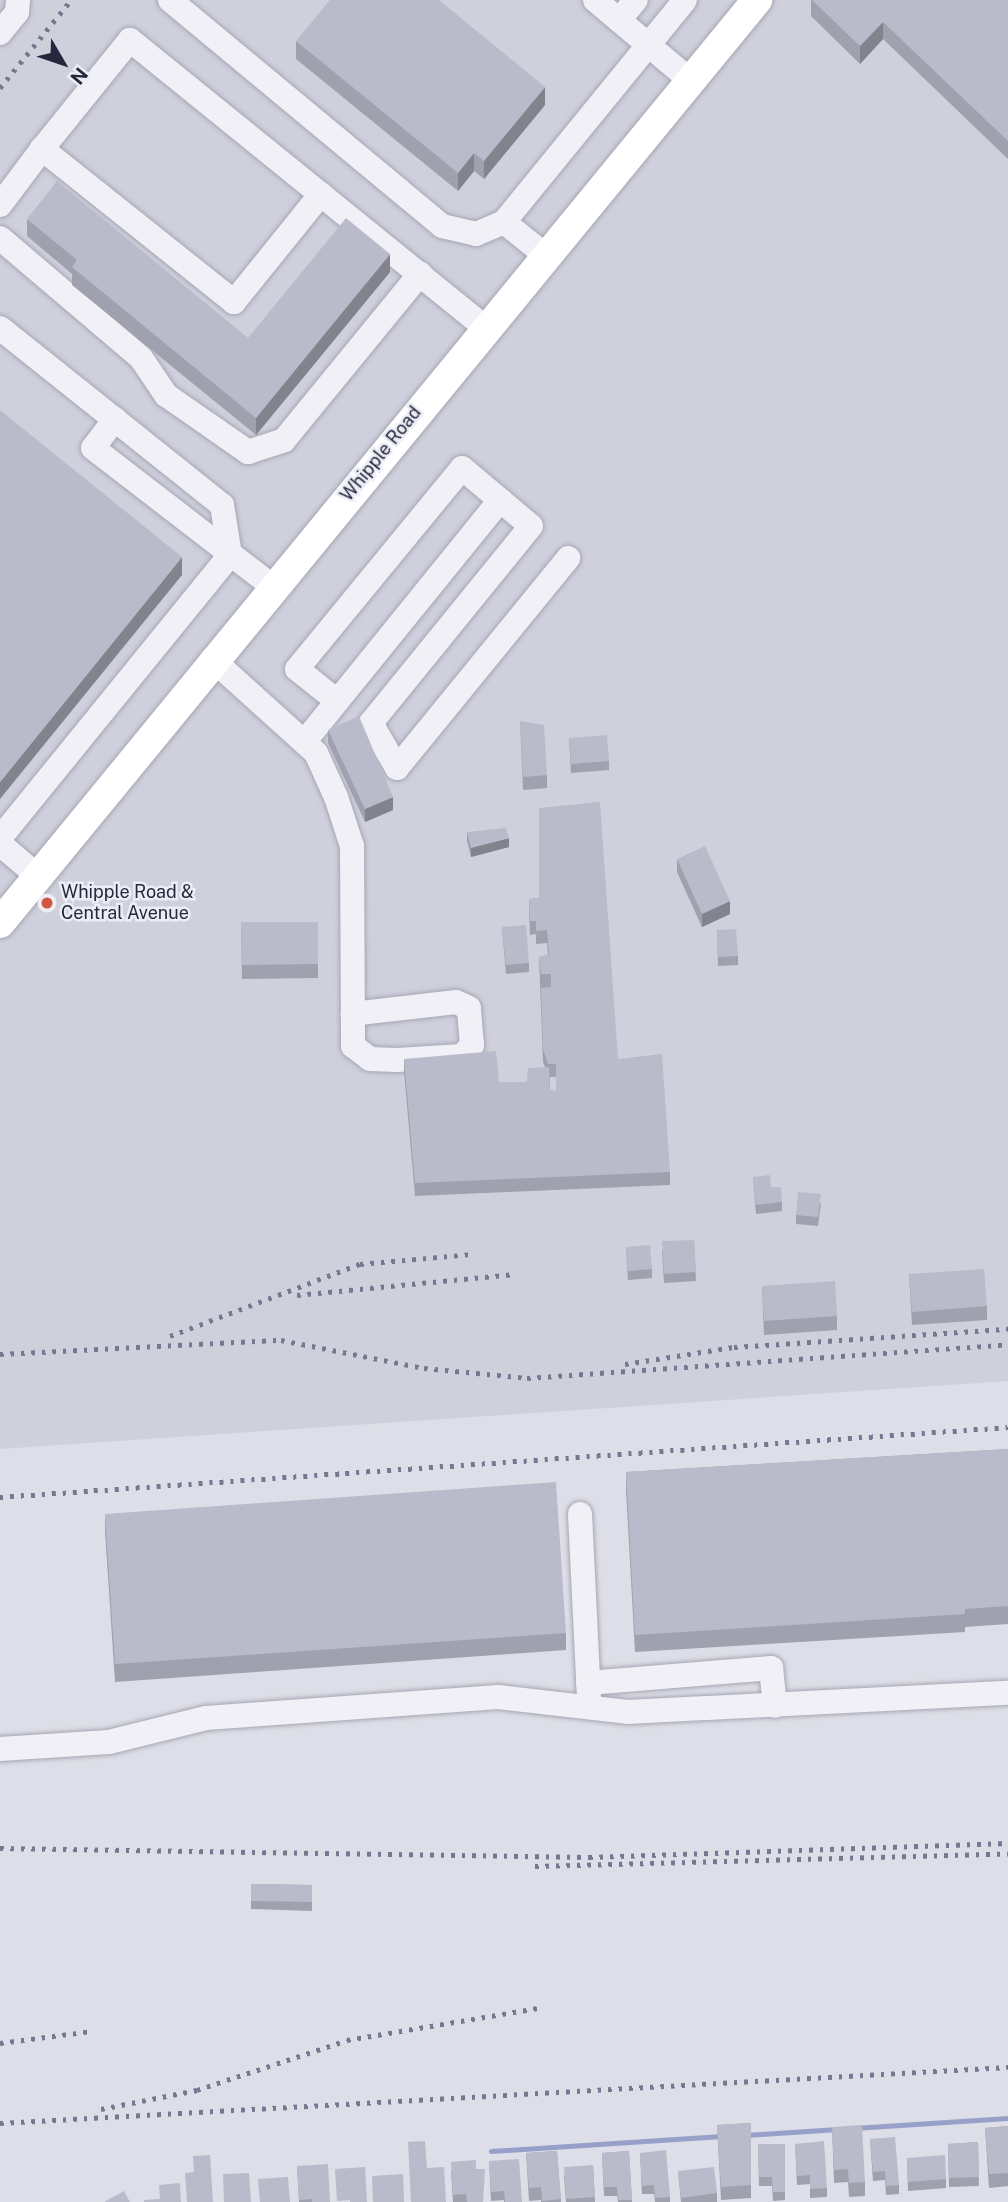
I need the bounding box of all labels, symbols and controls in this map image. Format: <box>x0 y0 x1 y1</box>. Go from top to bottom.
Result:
north arrow <box>28 28 98 98</box>
text: N <box>66 64 93 89</box>
street label: Whipple Road <box>336 402 426 506</box>
place label: Whipple Road & Central Avenue <box>61 882 194 924</box>
marker: Whipple Road & Central Avenue <box>39 895 55 911</box>

